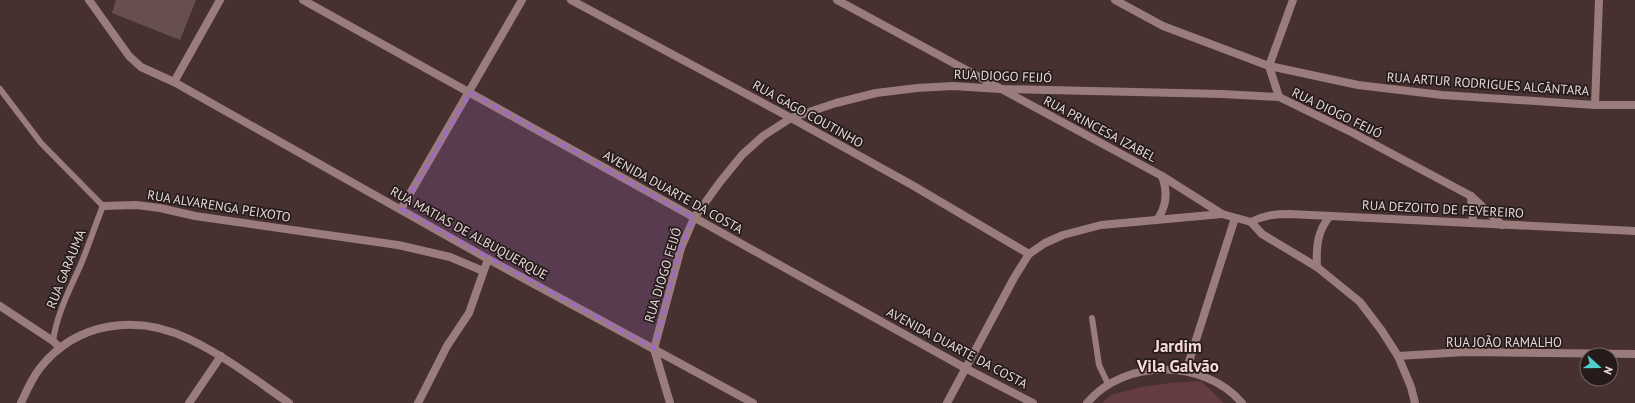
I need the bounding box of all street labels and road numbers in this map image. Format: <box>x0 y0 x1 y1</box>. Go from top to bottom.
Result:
street label: RUA DIOGO FEIJÓ <box>954 66 1053 86</box>
street label: RUA ARTUR RODRIGUES ALCÂNTARA <box>1386 68 1590 100</box>
street label: RUA GAGO COUTINHO <box>750 76 867 152</box>
street label: RUA DIOGO FEIJÓ <box>1289 84 1385 142</box>
street label: RUA PRINCESA IZABEL <box>1041 92 1160 166</box>
street label: AVENIDA DUARTE DA COSTA <box>600 146 746 238</box>
street label: RUA MATIAS DE ALBUQUERQUE <box>387 183 551 283</box>
street label: RUA ALVARENGA PEIXOTO <box>146 186 292 226</box>
street label: RUA DEZOITO DE FEVEREIRO <box>1362 196 1525 222</box>
street label: RUA DIOGO FEIJÓ <box>640 225 686 325</box>
street label: RUA GARAUMA <box>42 227 90 311</box>
street label: AVENIDA DUARTE DA COSTA <box>884 304 1031 393</box>
street label: RUA JOÃO RAMALHO <box>1446 334 1562 351</box>

